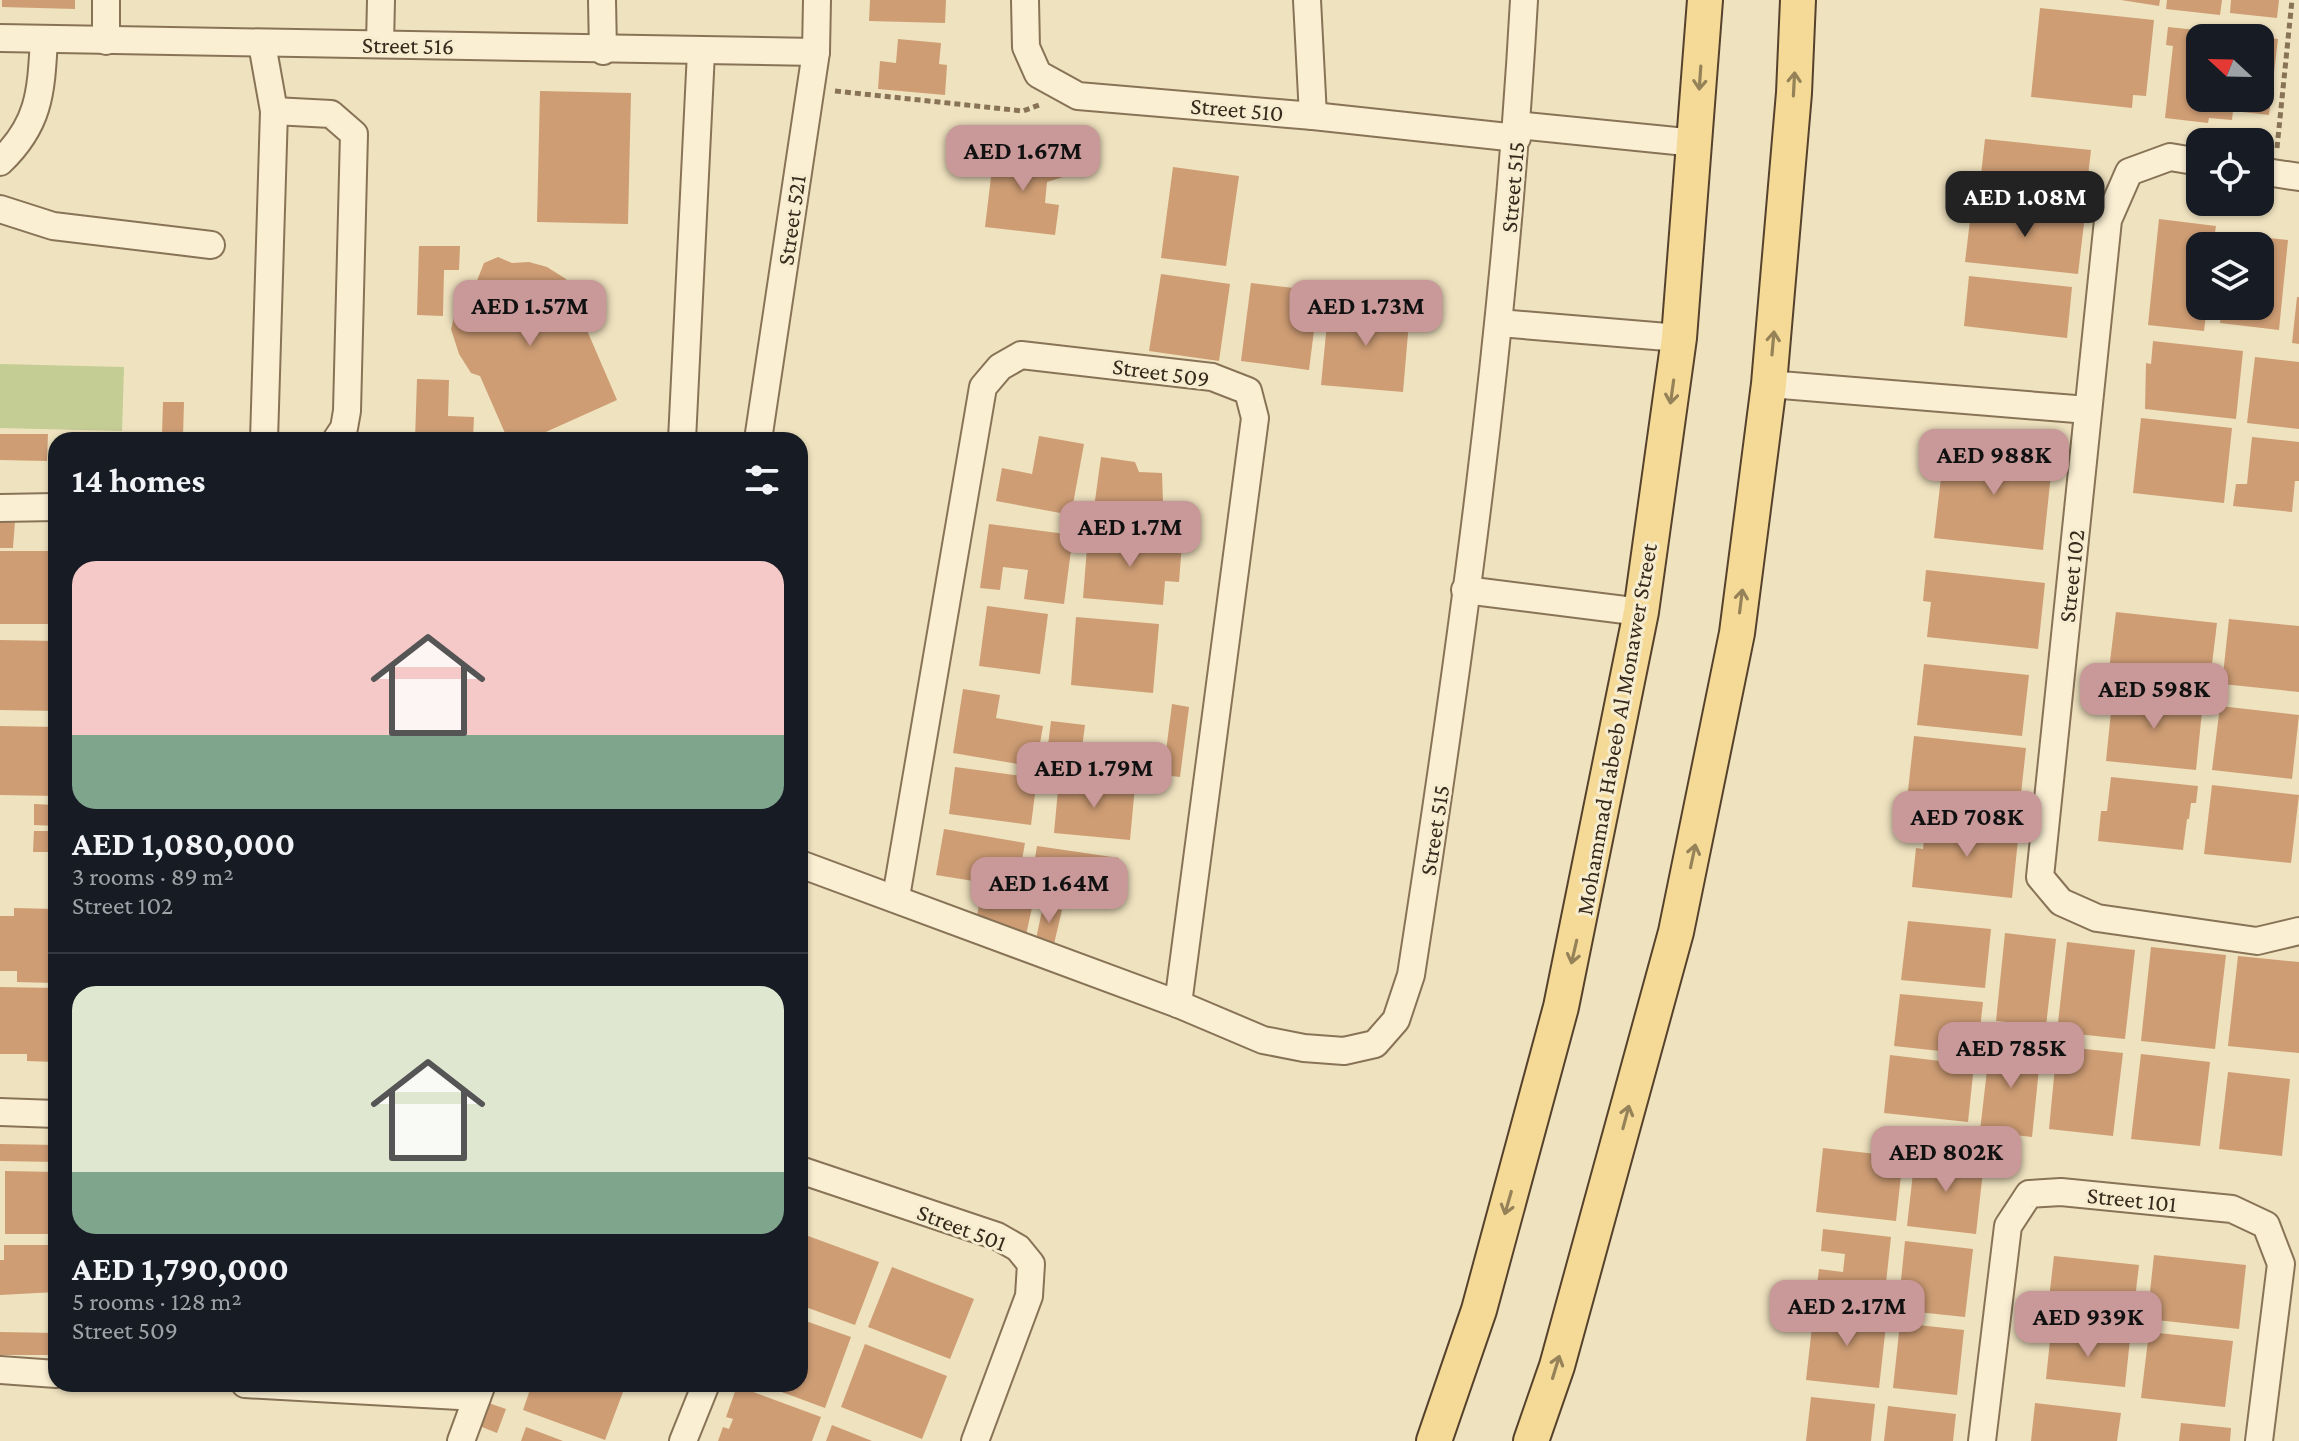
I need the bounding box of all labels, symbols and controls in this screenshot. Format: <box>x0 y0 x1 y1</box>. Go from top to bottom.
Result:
north arrow <box>2186 24 2274 112</box>
map controls <box>2186 24 2274 320</box>
street label: Street 516 <box>362 31 454 59</box>
one-way arrow <box>1692 64 1707 91</box>
one-way arrow <box>1787 71 1802 98</box>
street label: Street 510 <box>1189 91 1285 127</box>
pin: AED 1.67M <box>931 125 1115 193</box>
button: locate <box>2186 128 2274 216</box>
text: AED 1.67M <box>964 136 1082 165</box>
street label: Street 515 <box>1495 140 1529 234</box>
pin: AED 1.08M <box>1933 171 2117 239</box>
street label: Street 521 <box>771 173 811 267</box>
text: AED 1.08M <box>1963 182 2087 211</box>
button: layers <box>2186 232 2274 320</box>
pin: AED 1.57M <box>438 280 622 348</box>
pin: AED 1.73M <box>1274 280 1458 348</box>
text: AED 1.57M <box>471 291 589 320</box>
text: AED 1.73M <box>1307 291 1425 320</box>
one-way arrow <box>1765 330 1780 357</box>
street label: Street 509 <box>1111 352 1211 392</box>
one-way arrow <box>1664 379 1679 405</box>
pin: AED 988K <box>1911 429 2077 497</box>
text: AED 988K <box>1937 440 2051 469</box>
icon: filters <box>740 458 784 502</box>
text: 14 homes <box>72 462 205 499</box>
pin: AED 1.7M <box>1047 501 1213 569</box>
text: AED 1.7M <box>1078 512 1182 541</box>
street label: Street 102 <box>2053 528 2089 624</box>
street label: Mohammad Habeeb Al Monawer Street <box>1570 540 1662 917</box>
one-way arrow <box>1734 589 1749 614</box>
icon: home <box>356 613 500 757</box>
pin: AED 598K <box>2071 663 2237 731</box>
text: AED 598K <box>2098 674 2210 703</box>
pin: AED 1.79M <box>1002 742 1186 810</box>
text: AED 1.79M <box>1035 753 1153 782</box>
street label: Street 515 <box>1414 783 1454 877</box>
pin: AED 708K <box>1884 791 2050 859</box>
text: AED 708K <box>1911 802 2023 831</box>
text: AED 1,080,000 <box>72 825 295 862</box>
one-way arrow <box>1686 844 1701 869</box>
pin: AED 1.64M <box>957 857 1141 925</box>
text: 3 rooms · 89 m² <box>72 862 234 891</box>
text: AED 1.64M <box>989 868 1109 897</box>
text: Street 102 <box>72 891 173 920</box>
one-way arrow <box>1566 938 1581 964</box>
pin: AED 785K <box>1928 1022 2094 1090</box>
text: AED 785K <box>1956 1033 2066 1062</box>
icon: home <box>356 1038 500 1182</box>
one-way arrow <box>1619 1104 1634 1130</box>
pin: AED 802K <box>1863 1126 2029 1194</box>
text: AED 802K <box>1889 1137 2003 1166</box>
street label: Street 101 <box>2086 1181 2178 1217</box>
one-way arrow <box>1500 1190 1515 1216</box>
street label: Street 501 <box>913 1198 1011 1256</box>
text: AED 1,790,000 <box>72 1250 289 1287</box>
pin: AED 2.17M <box>1755 1280 1939 1348</box>
text: 5 rooms · 128 m² <box>72 1287 242 1316</box>
text: AED 2.17M <box>1788 1291 1906 1320</box>
pin: AED 939K <box>2005 1291 2171 1359</box>
text: AED 939K <box>2033 1302 2143 1331</box>
text: Street 509 <box>72 1316 178 1345</box>
one-way arrow <box>1550 1355 1565 1380</box>

